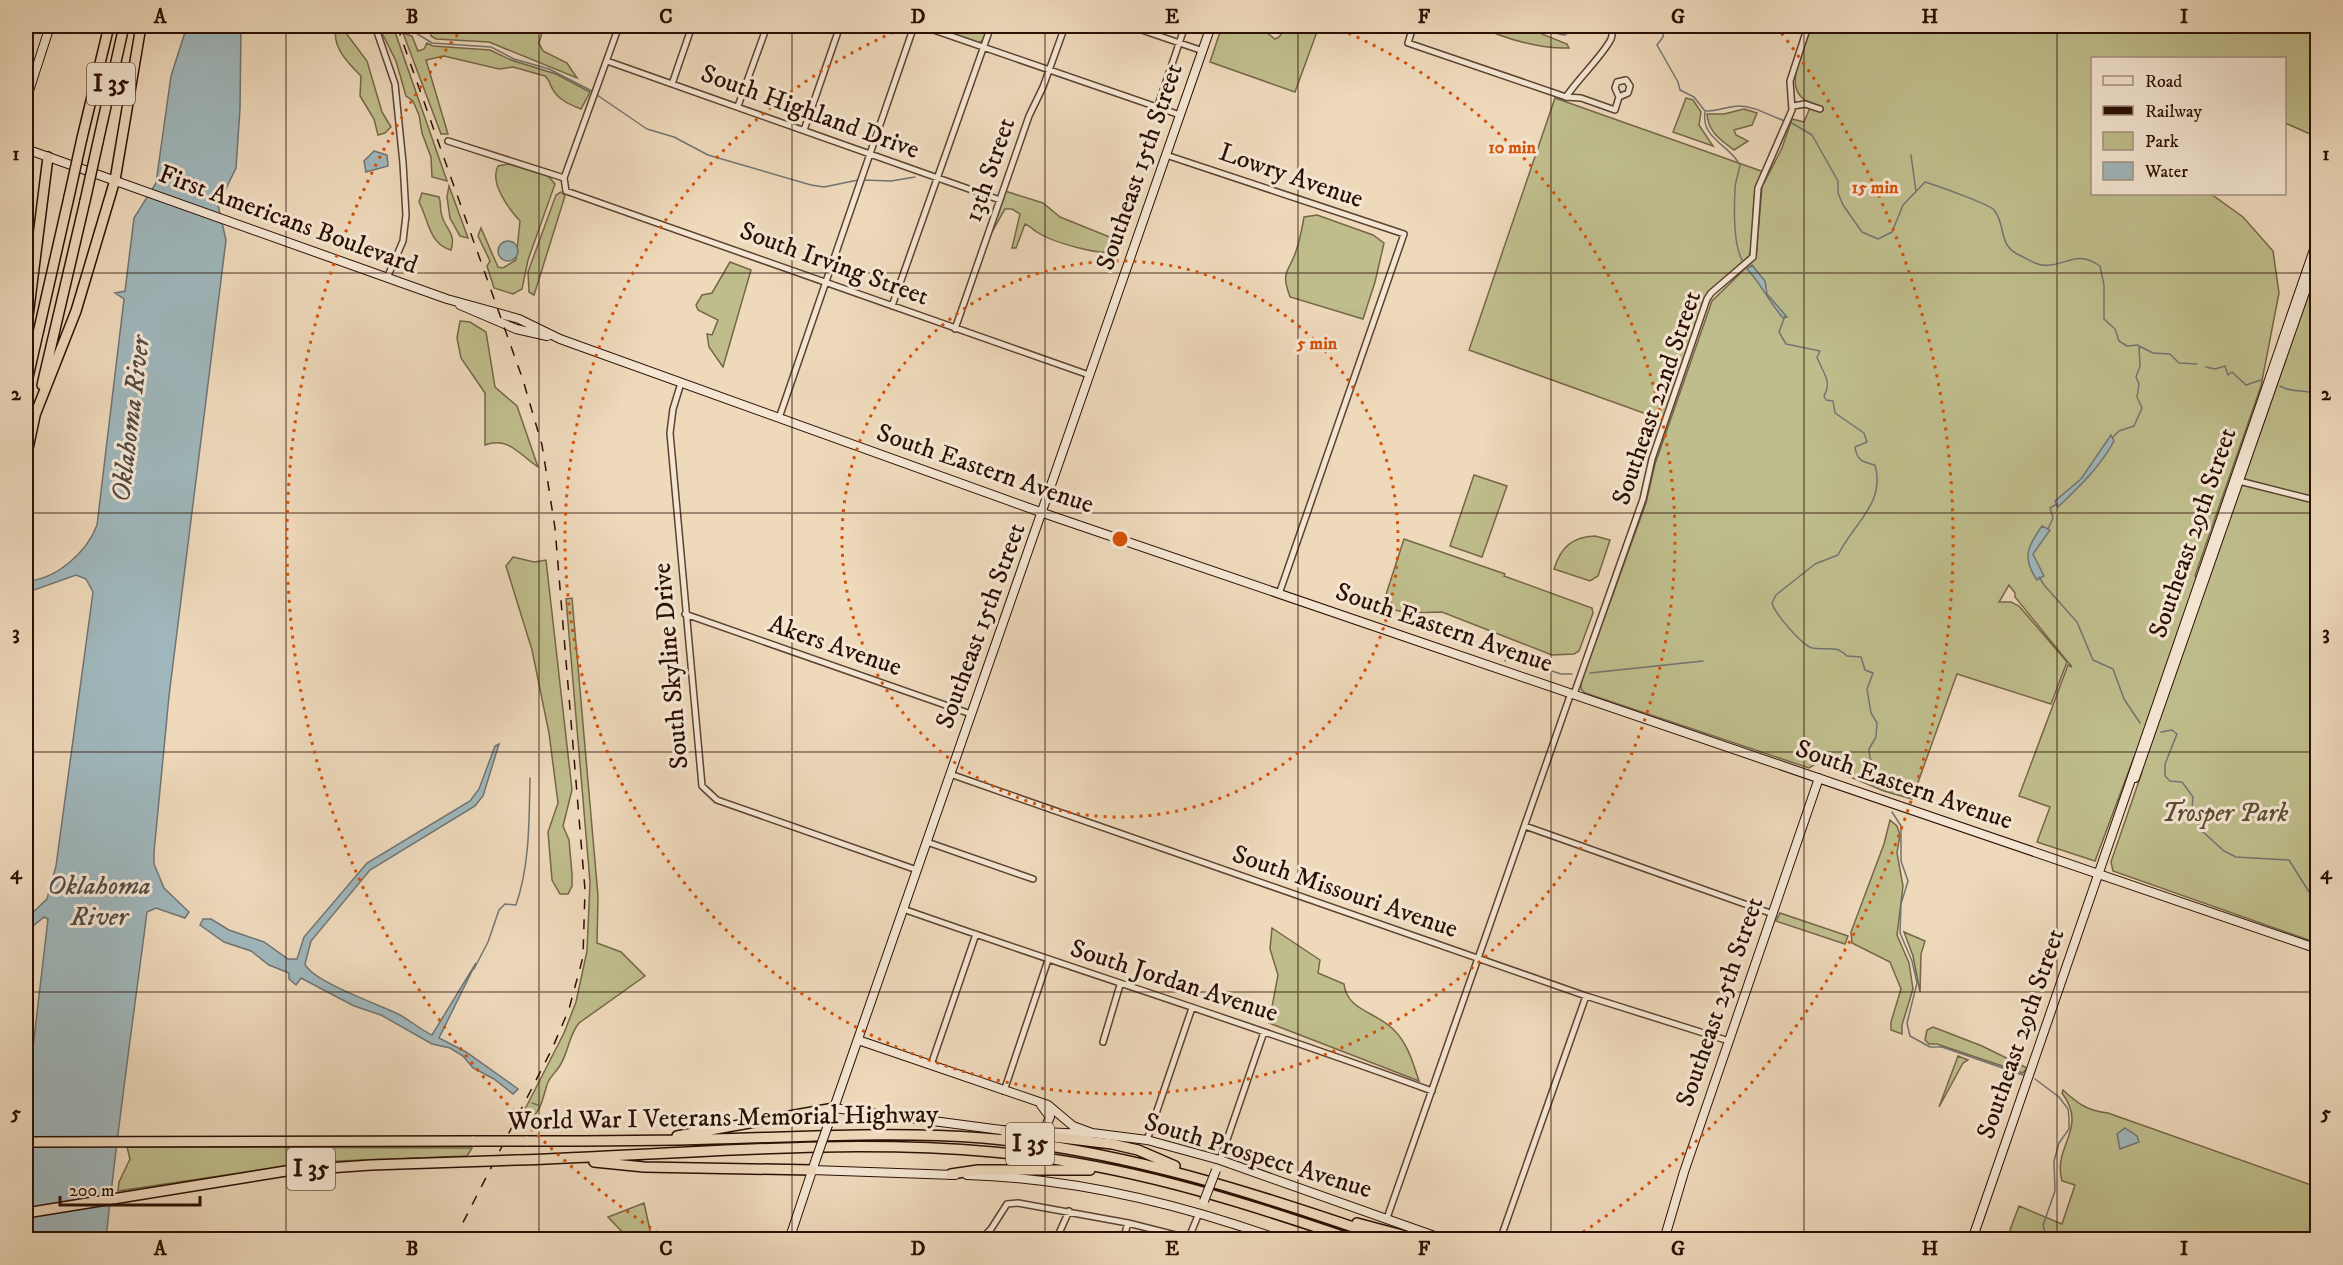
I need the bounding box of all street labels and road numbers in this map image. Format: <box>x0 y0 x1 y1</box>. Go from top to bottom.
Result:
street label: South Highland Drive <box>696 57 924 167</box>
street label: Southeast 15th Street <box>1089 59 1191 275</box>
road number: I 35 <box>87 63 135 105</box>
street label: 13th Street <box>957 113 1023 227</box>
street label: Lowry Avenue <box>1214 136 1368 216</box>
street label: First Americans Boulevard <box>154 158 422 282</box>
street label: South Irving Street <box>735 215 933 313</box>
street label: Southeast 22nd Street <box>1605 287 1709 509</box>
street label: South Eastern Avenue <box>872 416 1098 522</box>
street label: Southeast 29th Street <box>2142 424 2244 642</box>
street label: Southeast 15th Street <box>928 519 1034 733</box>
street label: South Skyline Drive <box>646 561 696 771</box>
street label: South Eastern Avenue <box>1331 575 1557 681</box>
street label: Akers Avenue <box>764 608 906 684</box>
street label: South Eastern Avenue <box>1791 732 2017 838</box>
street label: South Missouri Avenue <box>1228 838 1462 946</box>
street label: Southeast 25th Street <box>1669 893 1771 1111</box>
street label: Southeast 29th Street <box>1970 925 2072 1143</box>
street label: South Jordan Avenue <box>1066 932 1282 1030</box>
street label: World War I Veterans Memorial Highway <box>506 1098 939 1138</box>
street label: South Prospect Avenue <box>1140 1106 1376 1206</box>
road number: I 35 <box>1006 1123 1054 1165</box>
road number: I 35 <box>287 1148 335 1190</box>

